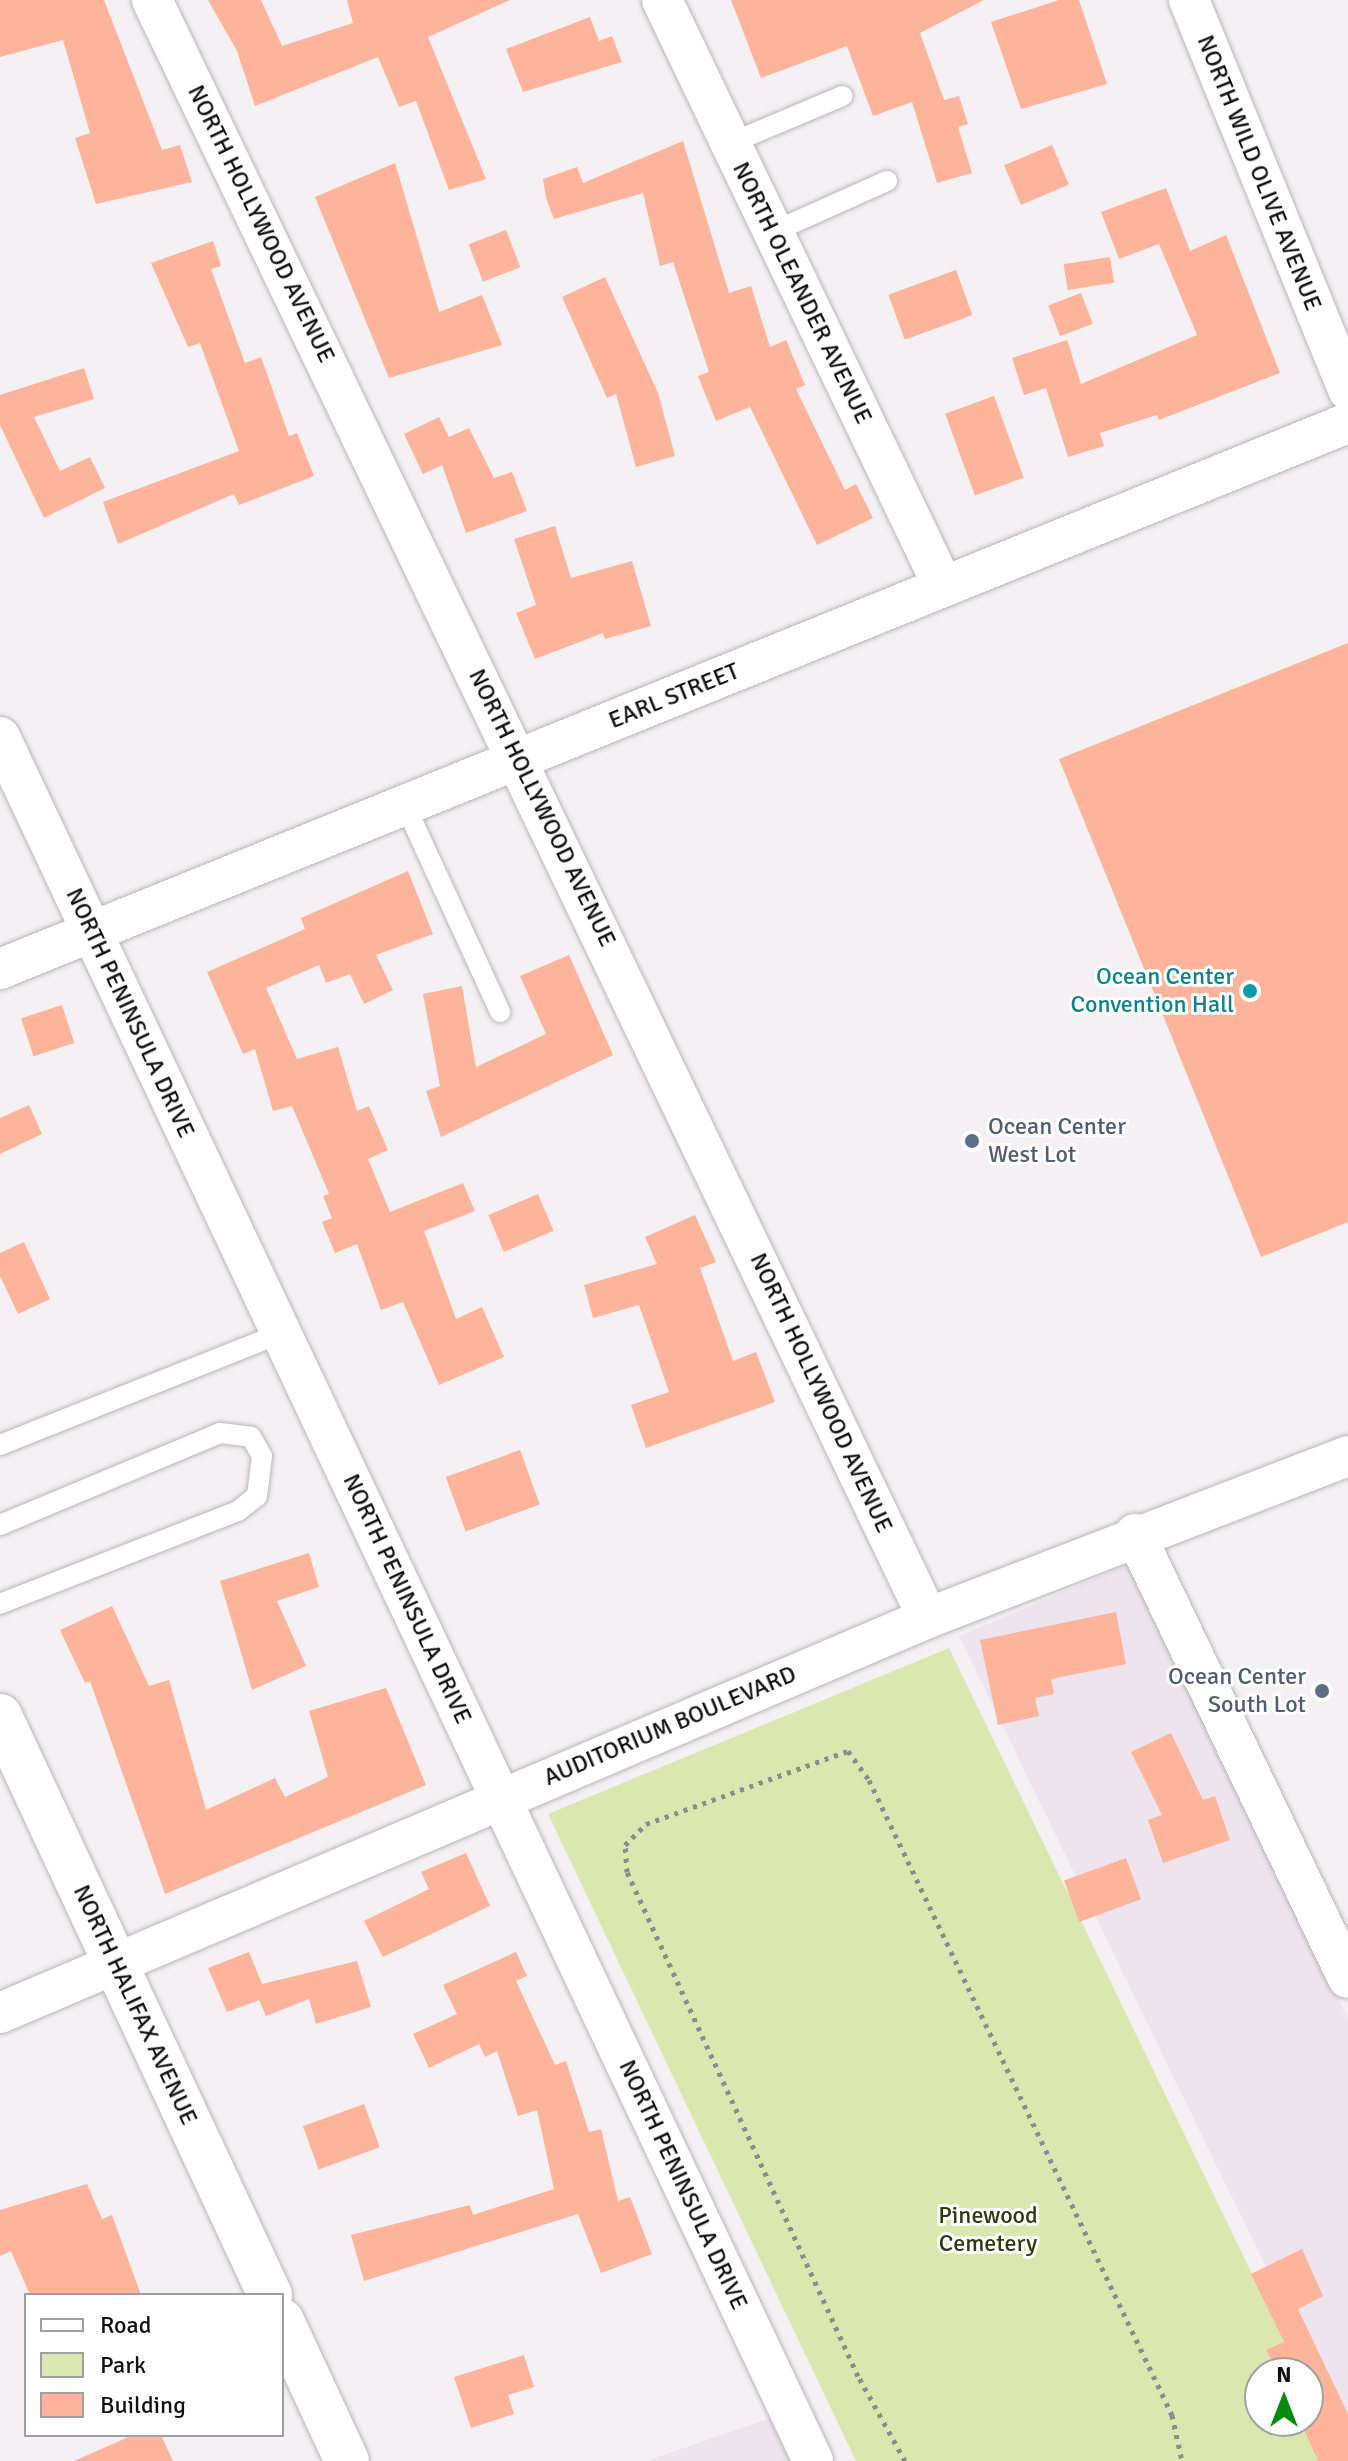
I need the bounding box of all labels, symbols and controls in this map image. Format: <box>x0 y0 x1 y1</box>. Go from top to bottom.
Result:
street label: NORTH WILD OLIVE AVENUE <box>1190 31 1328 315</box>
street label: NORTH HOLLYWOOD AVENUE <box>181 80 341 368</box>
street label: NORTH OLEANDER AVENUE <box>726 157 878 429</box>
street label: EARL STREET <box>605 657 743 735</box>
street label: NORTH HOLLYWOOD AVENUE <box>462 664 622 952</box>
street label: NORTH PENINSULA DRIVE <box>59 883 201 1143</box>
place label: Ocean Center Convention Hall <box>1071 963 1234 1019</box>
marker: Ocean Center Convention Hall <box>1241 982 1259 1000</box>
place label: Ocean Center West Lot <box>988 1113 1126 1169</box>
marker: Ocean Center West Lot <box>963 1132 981 1150</box>
street label: NORTH HOLLYWOOD AVENUE <box>743 1249 899 1537</box>
street label: NORTH PENINSULA DRIVE <box>336 1469 478 1729</box>
street label: AUDITORIUM BOULEVARD <box>540 1660 800 1792</box>
place label: Ocean Center South Lot <box>1168 1663 1306 1719</box>
marker: Ocean Center South Lot <box>1313 1682 1331 1700</box>
street label: NORTH HALIFAX AVENUE <box>67 1880 203 2130</box>
street label: NORTH PENINSULA DRIVE <box>612 2055 754 2315</box>
park label: Pinewood Cemetery <box>938 2202 1038 2258</box>
legend <box>24 2293 284 2437</box>
text: Road <box>100 2310 151 2340</box>
text: Park <box>100 2350 146 2380</box>
north arrow <box>1244 2357 1324 2437</box>
text: N <box>1276 2361 1292 2388</box>
text: Building <box>100 2390 186 2420</box>

